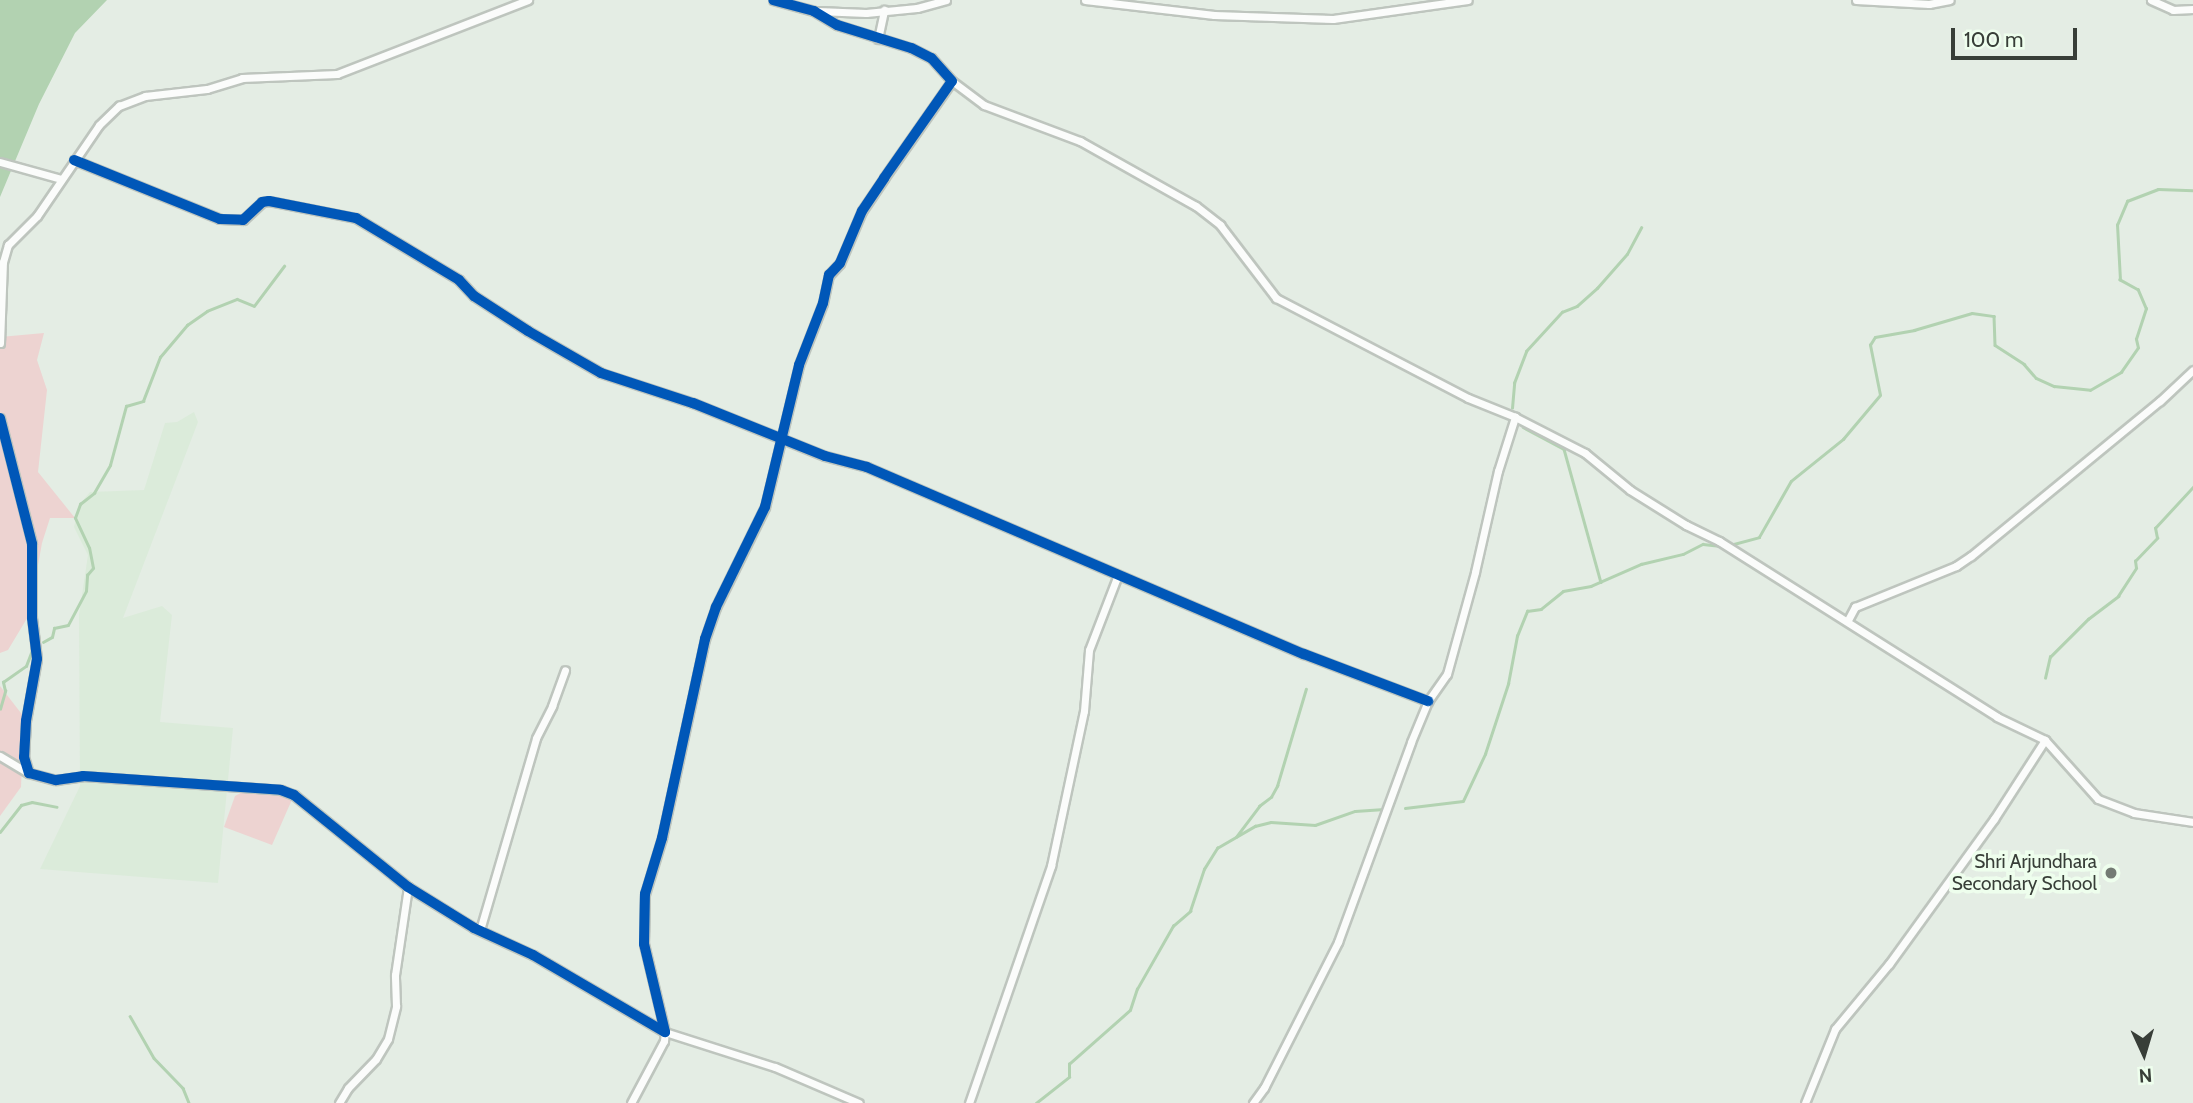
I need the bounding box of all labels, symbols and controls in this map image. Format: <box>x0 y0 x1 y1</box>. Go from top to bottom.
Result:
scale bar <box>1955 14 2081 58</box>
text: 100 m <box>1964 27 2023 52</box>
place label: Shri Arjundhara Secondary School <box>1952 851 2097 895</box>
marker: Shri Arjundhara Secondary School <box>2103 865 2119 881</box>
north arrow <box>2109 1019 2179 1089</box>
text: N <box>2138 1064 2153 1087</box>

